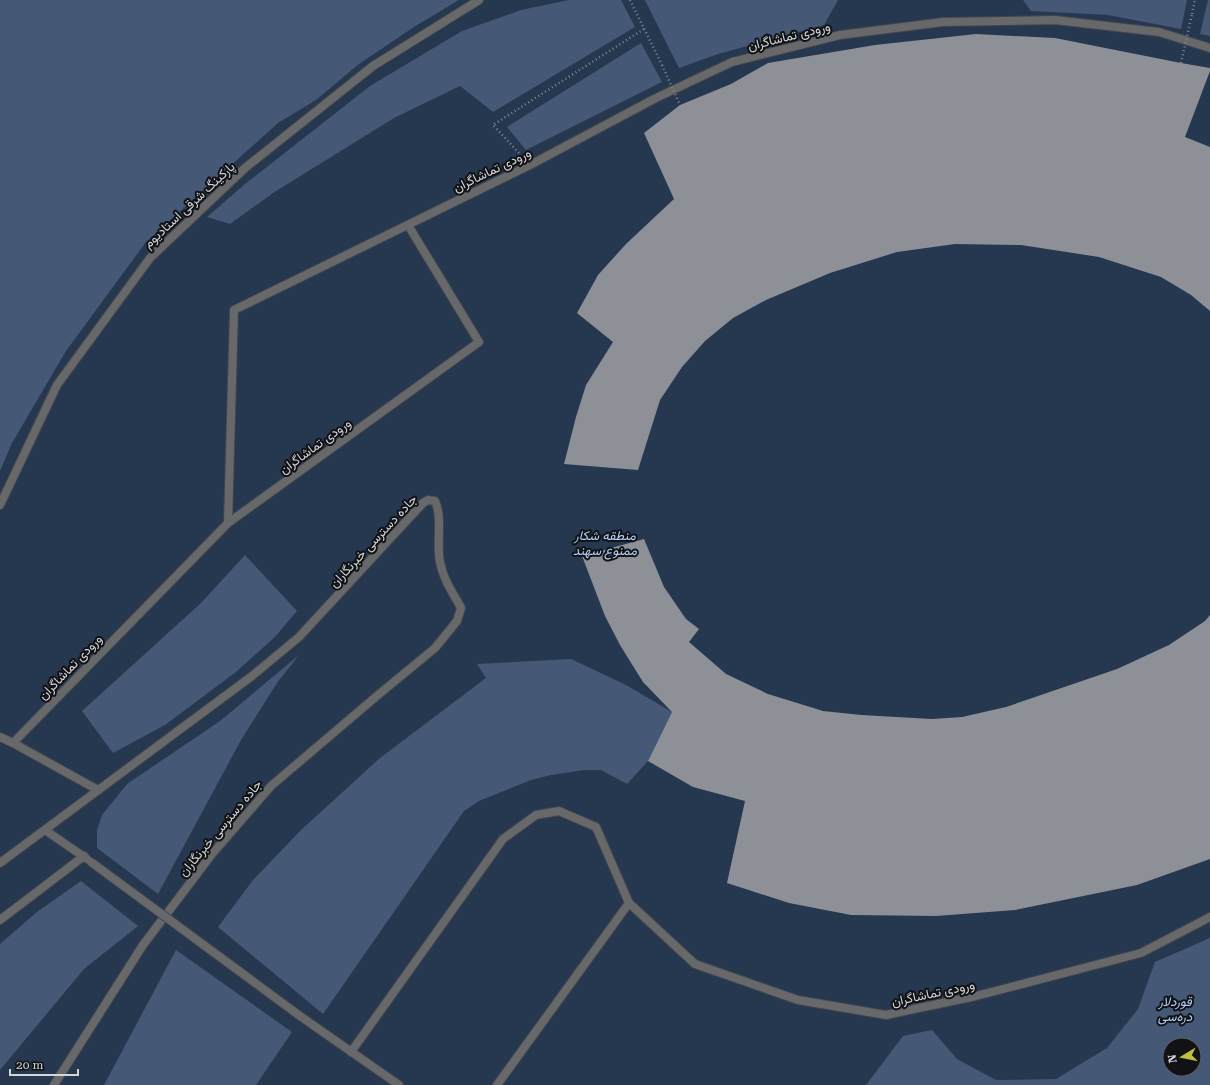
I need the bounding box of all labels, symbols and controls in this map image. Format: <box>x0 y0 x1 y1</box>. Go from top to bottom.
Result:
street label: ورودی تماشاگران <box>746 18 832 54</box>
street label: ورودی تماشاگران <box>451 145 534 196</box>
street label: پارکینگ شرقی استادیوم <box>140 159 239 253</box>
street label: ورودی تماشاگران <box>276 415 354 478</box>
street label: جاده دسترسی خبرنگاران <box>326 491 421 591</box>
park label: منطقه شکار ممنوع سهند <box>573 528 637 560</box>
street label: ورودی تماشاگران <box>35 631 106 703</box>
street label: جاده دسترسی خبرنگاران <box>175 777 266 880</box>
street label: ورودی تماشاگران <box>890 977 976 1010</box>
park label: قوردلار دره‌سی <box>1157 994 1193 1025</box>
north arrow <box>1162 1037 1202 1077</box>
scale bar <box>10 1051 78 1077</box>
text: N <box>1165 1053 1180 1064</box>
text: 20 m <box>16 1058 43 1072</box>

